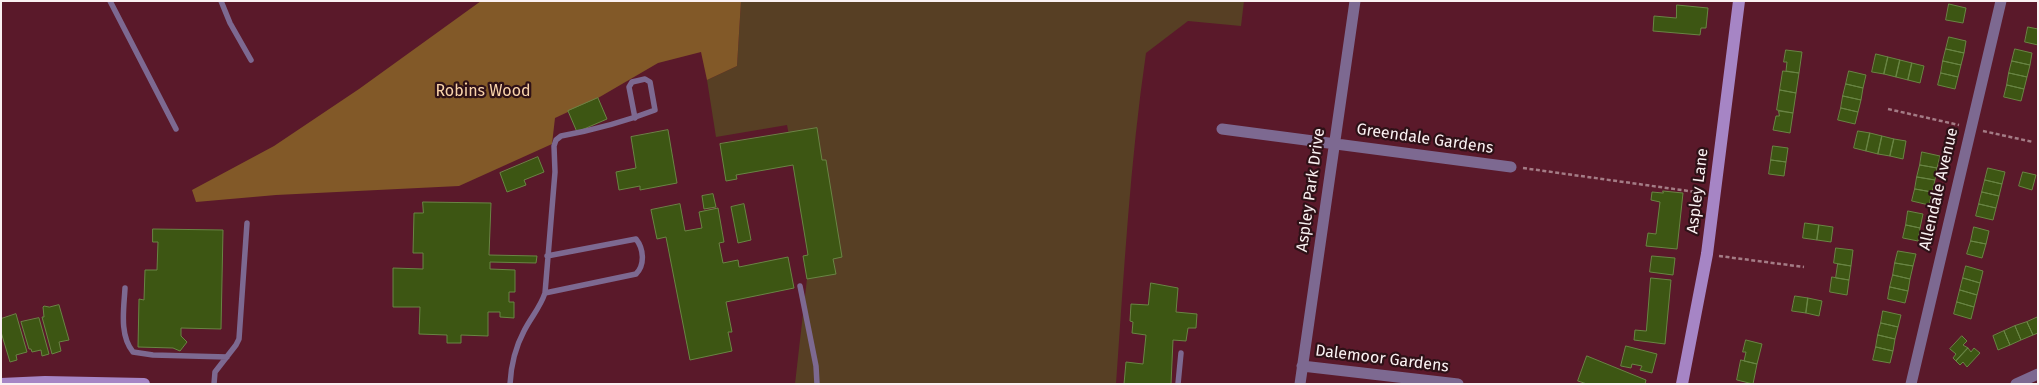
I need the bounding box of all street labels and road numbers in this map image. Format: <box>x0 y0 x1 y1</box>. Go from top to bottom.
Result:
street label: Greendale Gardens <box>1355 120 1495 158</box>
street label: Allendale Avenue <box>1916 126 1962 252</box>
street label: Aspley Park Drive <box>1293 127 1329 253</box>
street label: Aspley Lane <box>1683 147 1713 235</box>
street label: Dalemoor Gardens <box>1314 341 1450 377</box>

